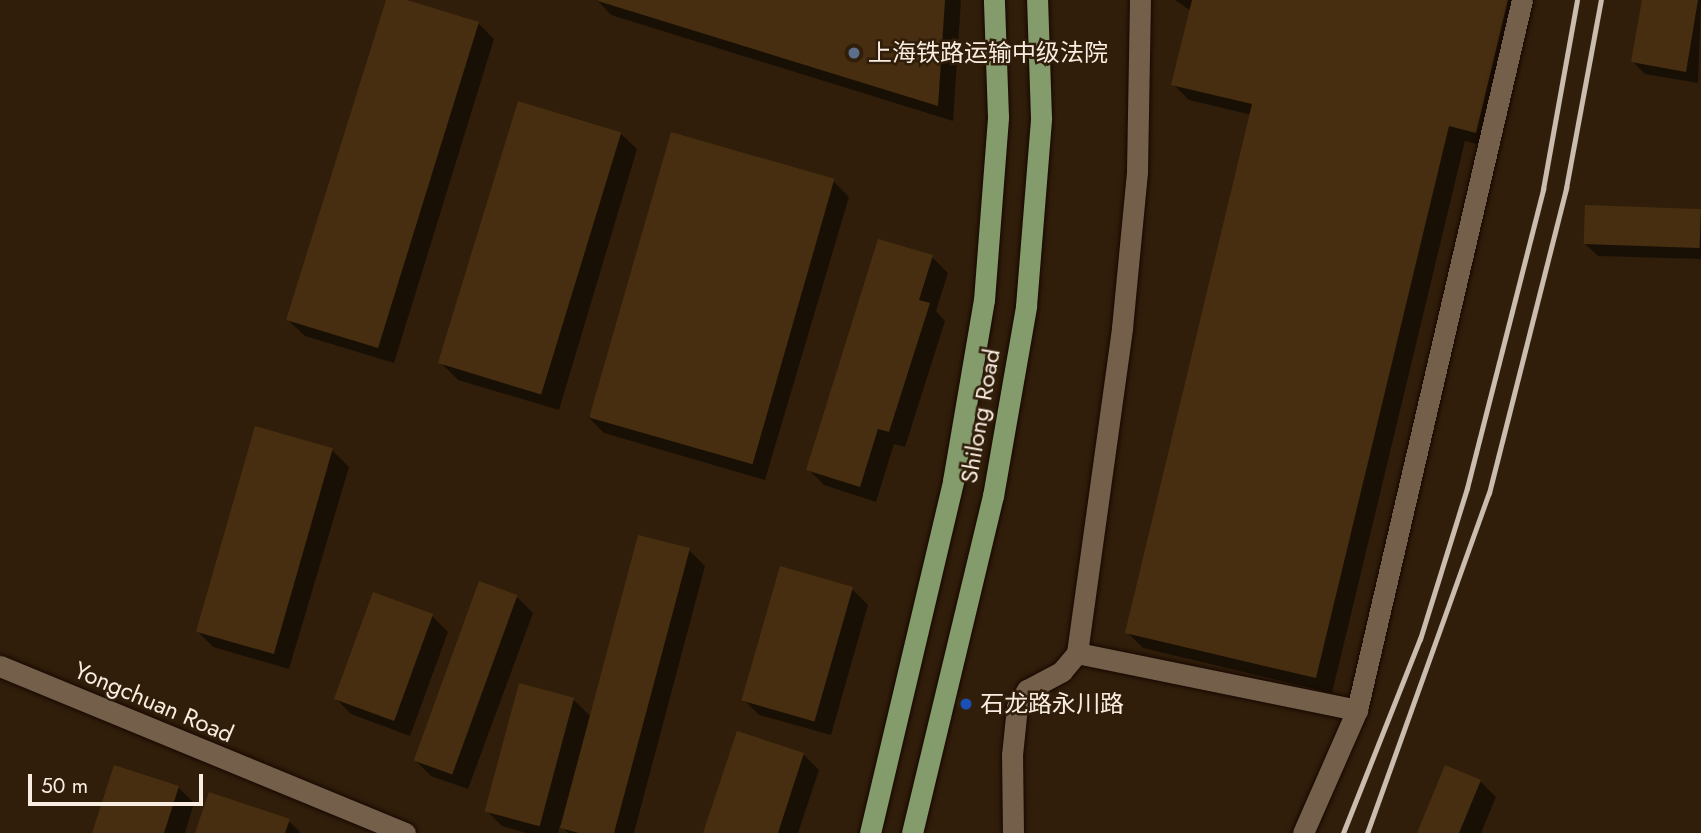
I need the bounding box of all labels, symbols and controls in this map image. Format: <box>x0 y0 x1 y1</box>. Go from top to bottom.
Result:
place label: 上海铁路运输中级法院 <box>868 39 1108 67</box>
marker: 上海铁路运输中级法院 <box>846 45 862 61</box>
street label: Shilong Road <box>954 347 1006 485</box>
street label: Yongchuan Road <box>70 655 238 749</box>
place label: 石龙路永川路 <box>980 690 1124 718</box>
marker: 石龙路永川路 <box>958 696 974 712</box>
scale bar <box>32 760 206 804</box>
text: 50 m <box>41 771 88 801</box>

